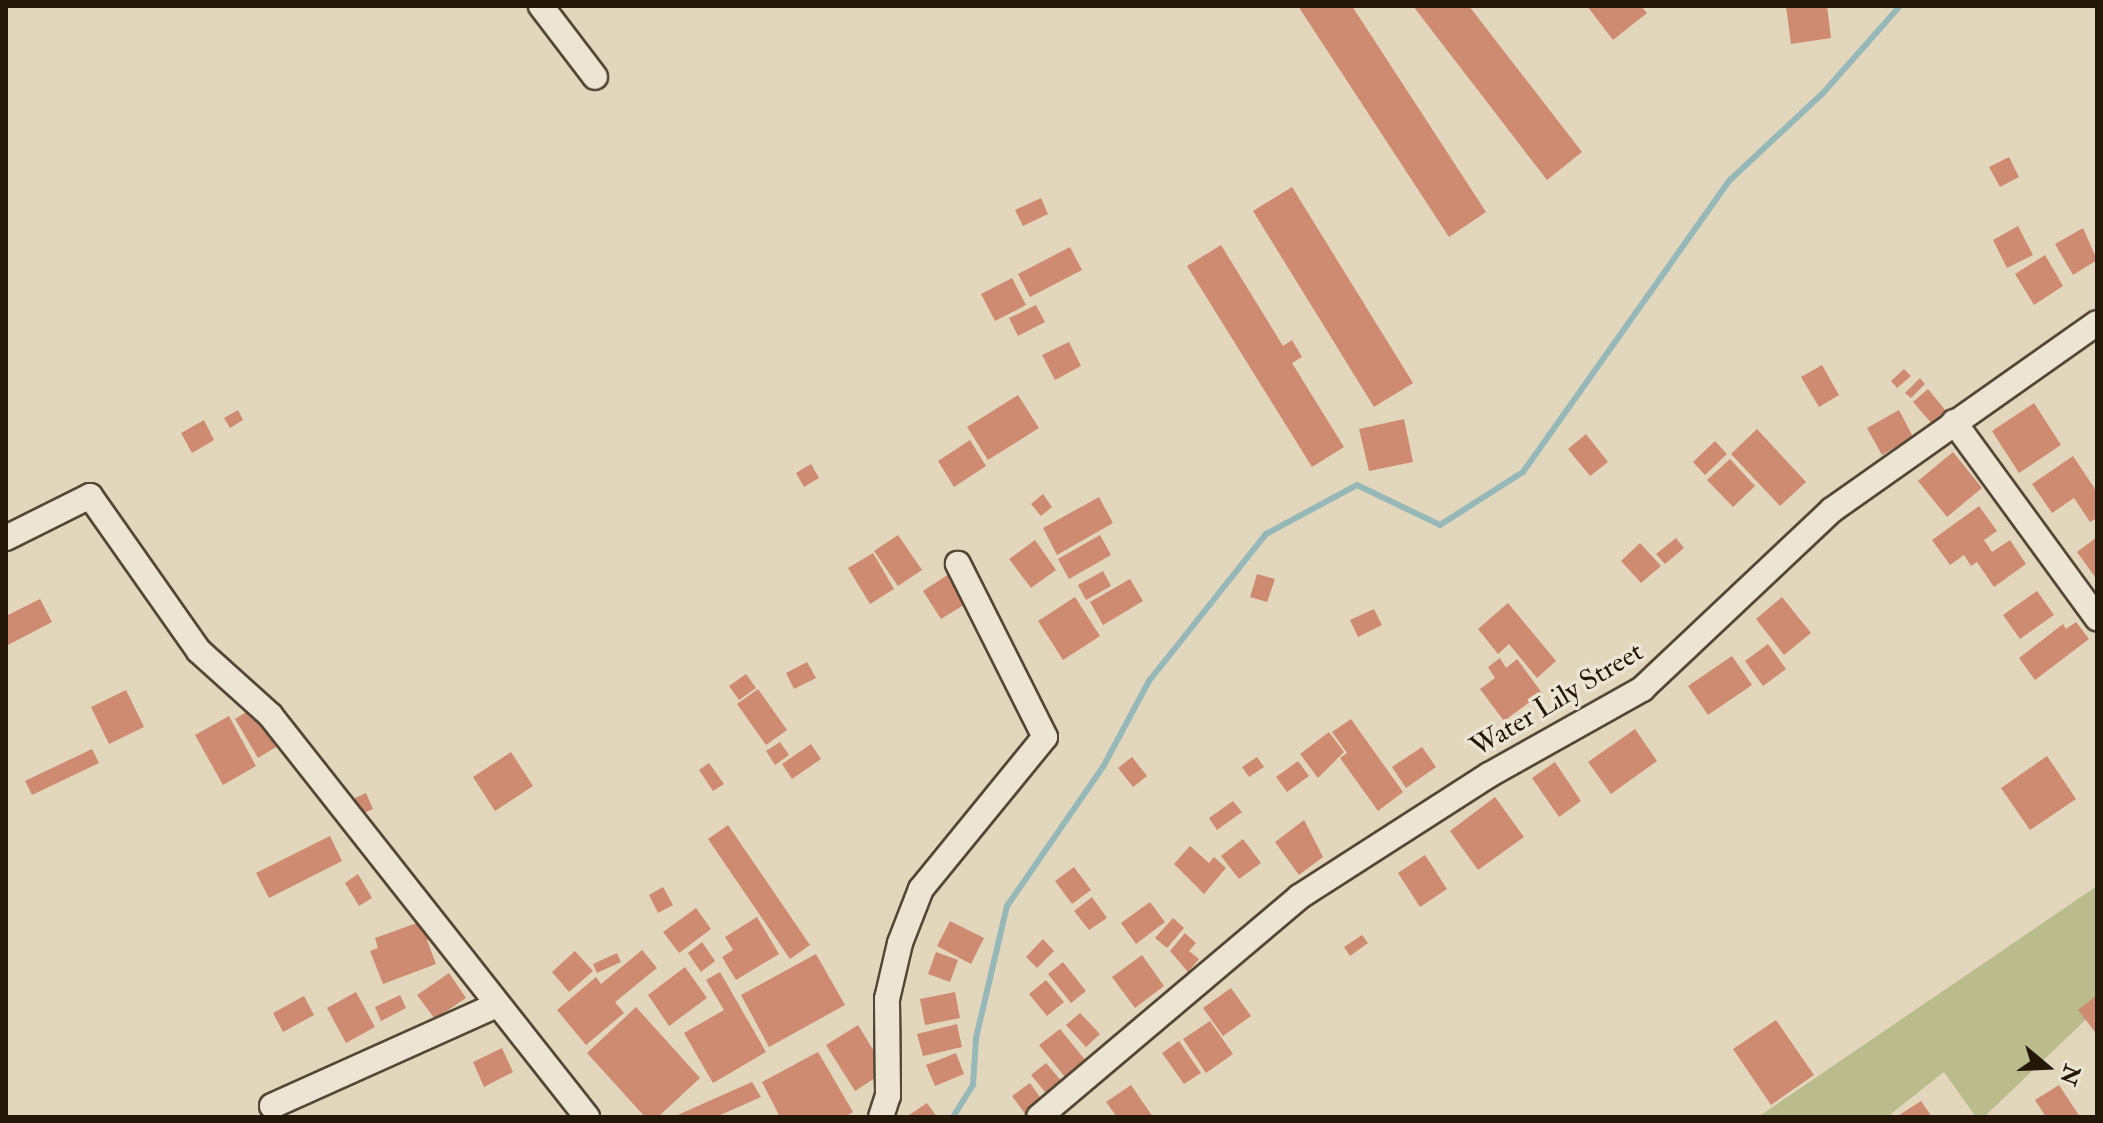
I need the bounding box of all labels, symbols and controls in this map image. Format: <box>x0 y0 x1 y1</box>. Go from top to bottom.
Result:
street label: Water Lily Street <box>1465 635 1649 765</box>
north arrow <box>2007 1027 2087 1107</box>
text: N <box>2053 1061 2086 1089</box>

